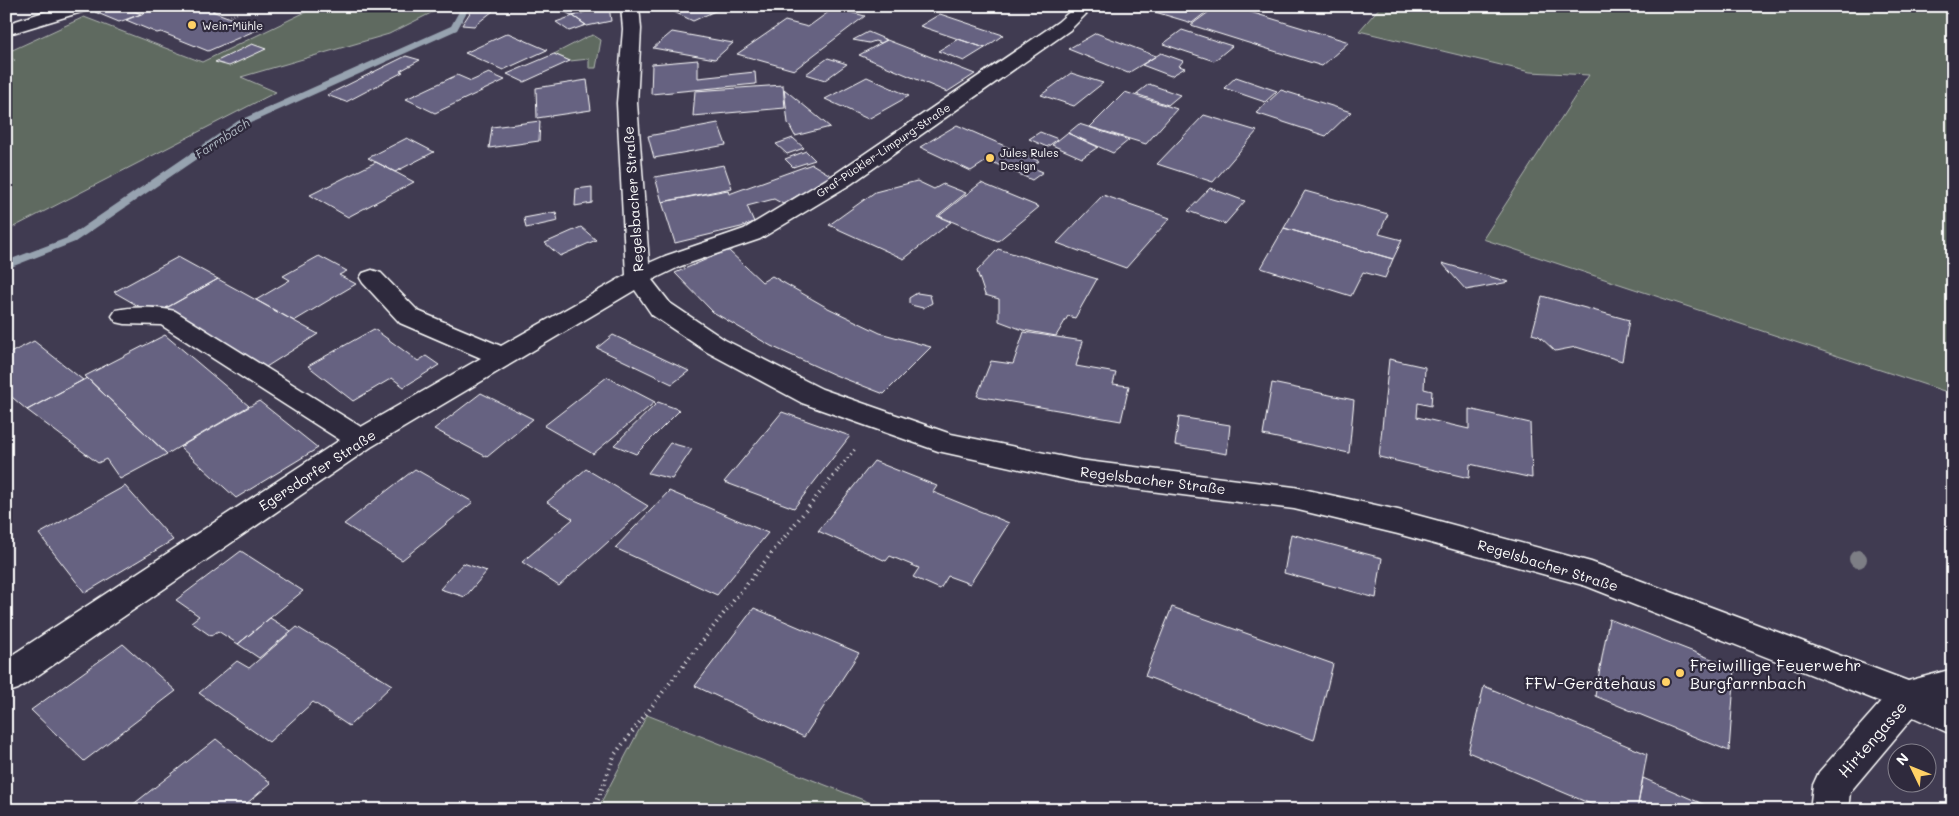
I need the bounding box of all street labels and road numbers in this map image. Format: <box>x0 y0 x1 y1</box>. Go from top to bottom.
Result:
street label: Graf-Pückler-Limpurg-Straße <box>813 99 953 201</box>
street label: Regelsbacher Straße <box>618 125 648 273</box>
street label: Egersdorfer Straße <box>255 425 379 515</box>
street label: Regelsbacher Straße <box>1079 462 1227 498</box>
street label: Regelsbacher Straße <box>1475 535 1621 595</box>
street label: Hirtengasse <box>1833 696 1911 782</box>

